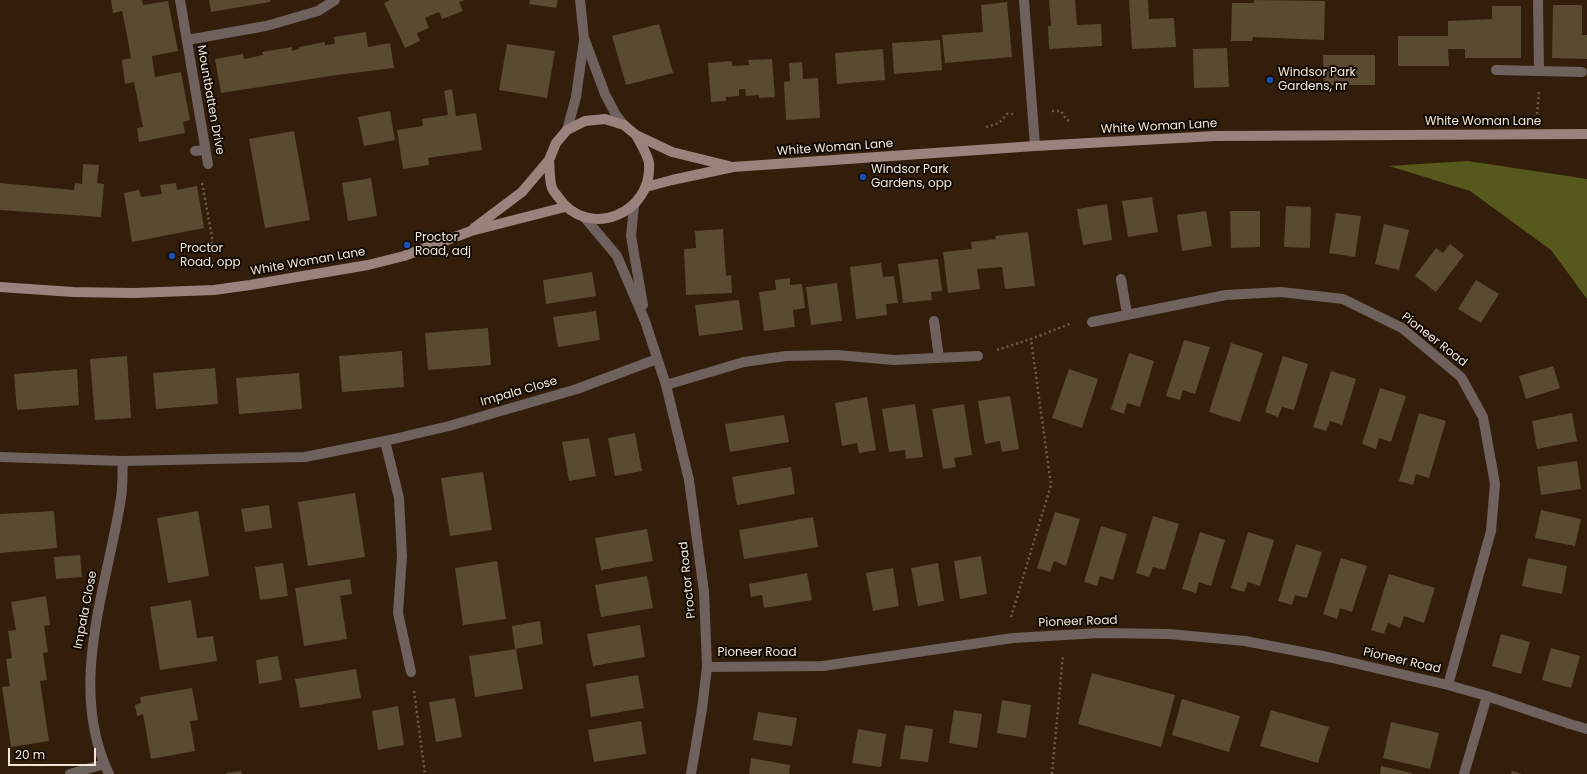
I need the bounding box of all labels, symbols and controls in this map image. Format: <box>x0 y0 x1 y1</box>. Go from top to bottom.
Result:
street label: Mountbatten Drive <box>193 44 227 156</box>
place label: Windsor Park Gardens, nr <box>1278 66 1356 94</box>
marker: Windsor Park Gardens, nr <box>1265 75 1275 85</box>
street label: White Woman Lane <box>1425 115 1541 129</box>
street label: White Woman Lane <box>1100 117 1218 137</box>
street label: White Woman Lane <box>776 137 894 159</box>
place label: Windsor Park Gardens, opp <box>871 163 952 191</box>
marker: Windsor Park Gardens, opp <box>858 172 868 182</box>
place label: Proctor Road, adj <box>415 231 471 259</box>
marker: Proctor Road, adj <box>402 240 412 250</box>
place label: Proctor Road, opp <box>180 242 241 270</box>
street label: White Woman Lane <box>249 245 367 279</box>
marker: Proctor Road, opp <box>167 251 177 261</box>
street label: Pioneer Road <box>1398 310 1470 370</box>
street label: Impala Close <box>479 374 559 410</box>
street label: Proctor Road <box>677 541 699 619</box>
street label: Impala Close <box>71 570 101 650</box>
street label: Pioneer Road <box>1038 613 1118 631</box>
street label: Pioneer Road <box>1362 645 1442 677</box>
street label: Pioneer Road <box>717 646 797 660</box>
scale bar <box>10 740 98 766</box>
text: 20 m <box>15 746 45 763</box>

